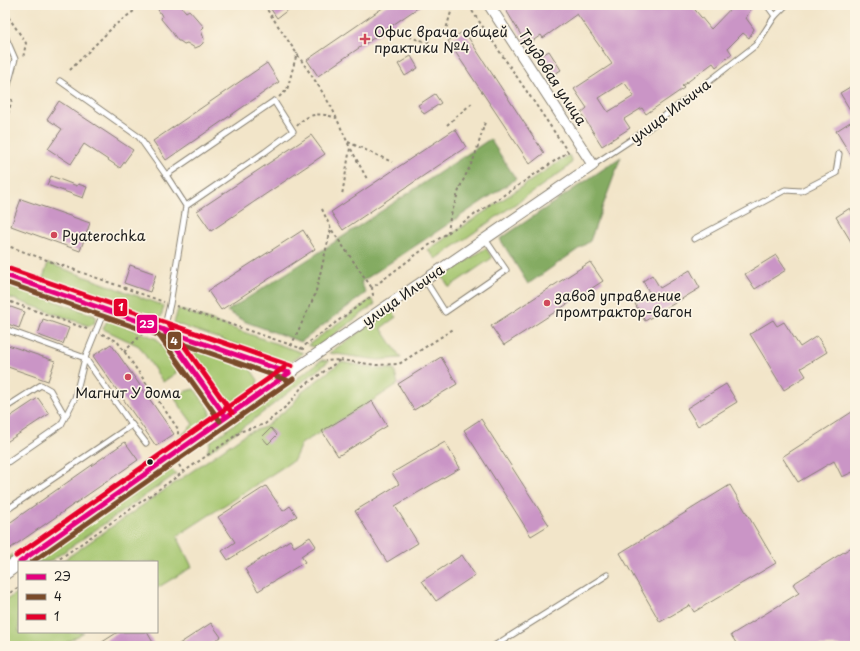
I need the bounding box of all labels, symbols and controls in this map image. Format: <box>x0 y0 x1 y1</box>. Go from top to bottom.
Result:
place label: Офис врача общей практики №4 <box>374 21 508 58</box>
street label: Трудовая улица <box>514 25 592 130</box>
marker: Офис врача общей практики №4 <box>359 33 371 45</box>
street label: улица Ильича <box>625 74 715 148</box>
place label: Pyaterochka <box>62 225 146 246</box>
marker: Pyaterochka <box>49 230 59 240</box>
street label: улица Ильича <box>358 259 449 331</box>
place label: завод управление промтрактор-вагон <box>554 285 692 322</box>
line badge: 1 <box>113 298 128 317</box>
text: 1 <box>118 298 124 315</box>
marker: завод управление промтрактор-вагон <box>542 298 552 308</box>
line badge: 2Э <box>136 314 158 334</box>
text: 2Э <box>139 315 155 332</box>
line badge: 4 <box>167 331 182 350</box>
text: 4 <box>170 332 178 349</box>
marker: Магнит У дома <box>123 372 133 382</box>
place label: Магнит У дома <box>75 382 181 403</box>
unlabelled marker <box>145 457 155 467</box>
legend <box>18 561 158 633</box>
text: 2Э <box>54 567 71 585</box>
text: 4 <box>54 587 62 605</box>
text: 1 <box>54 607 59 625</box>

